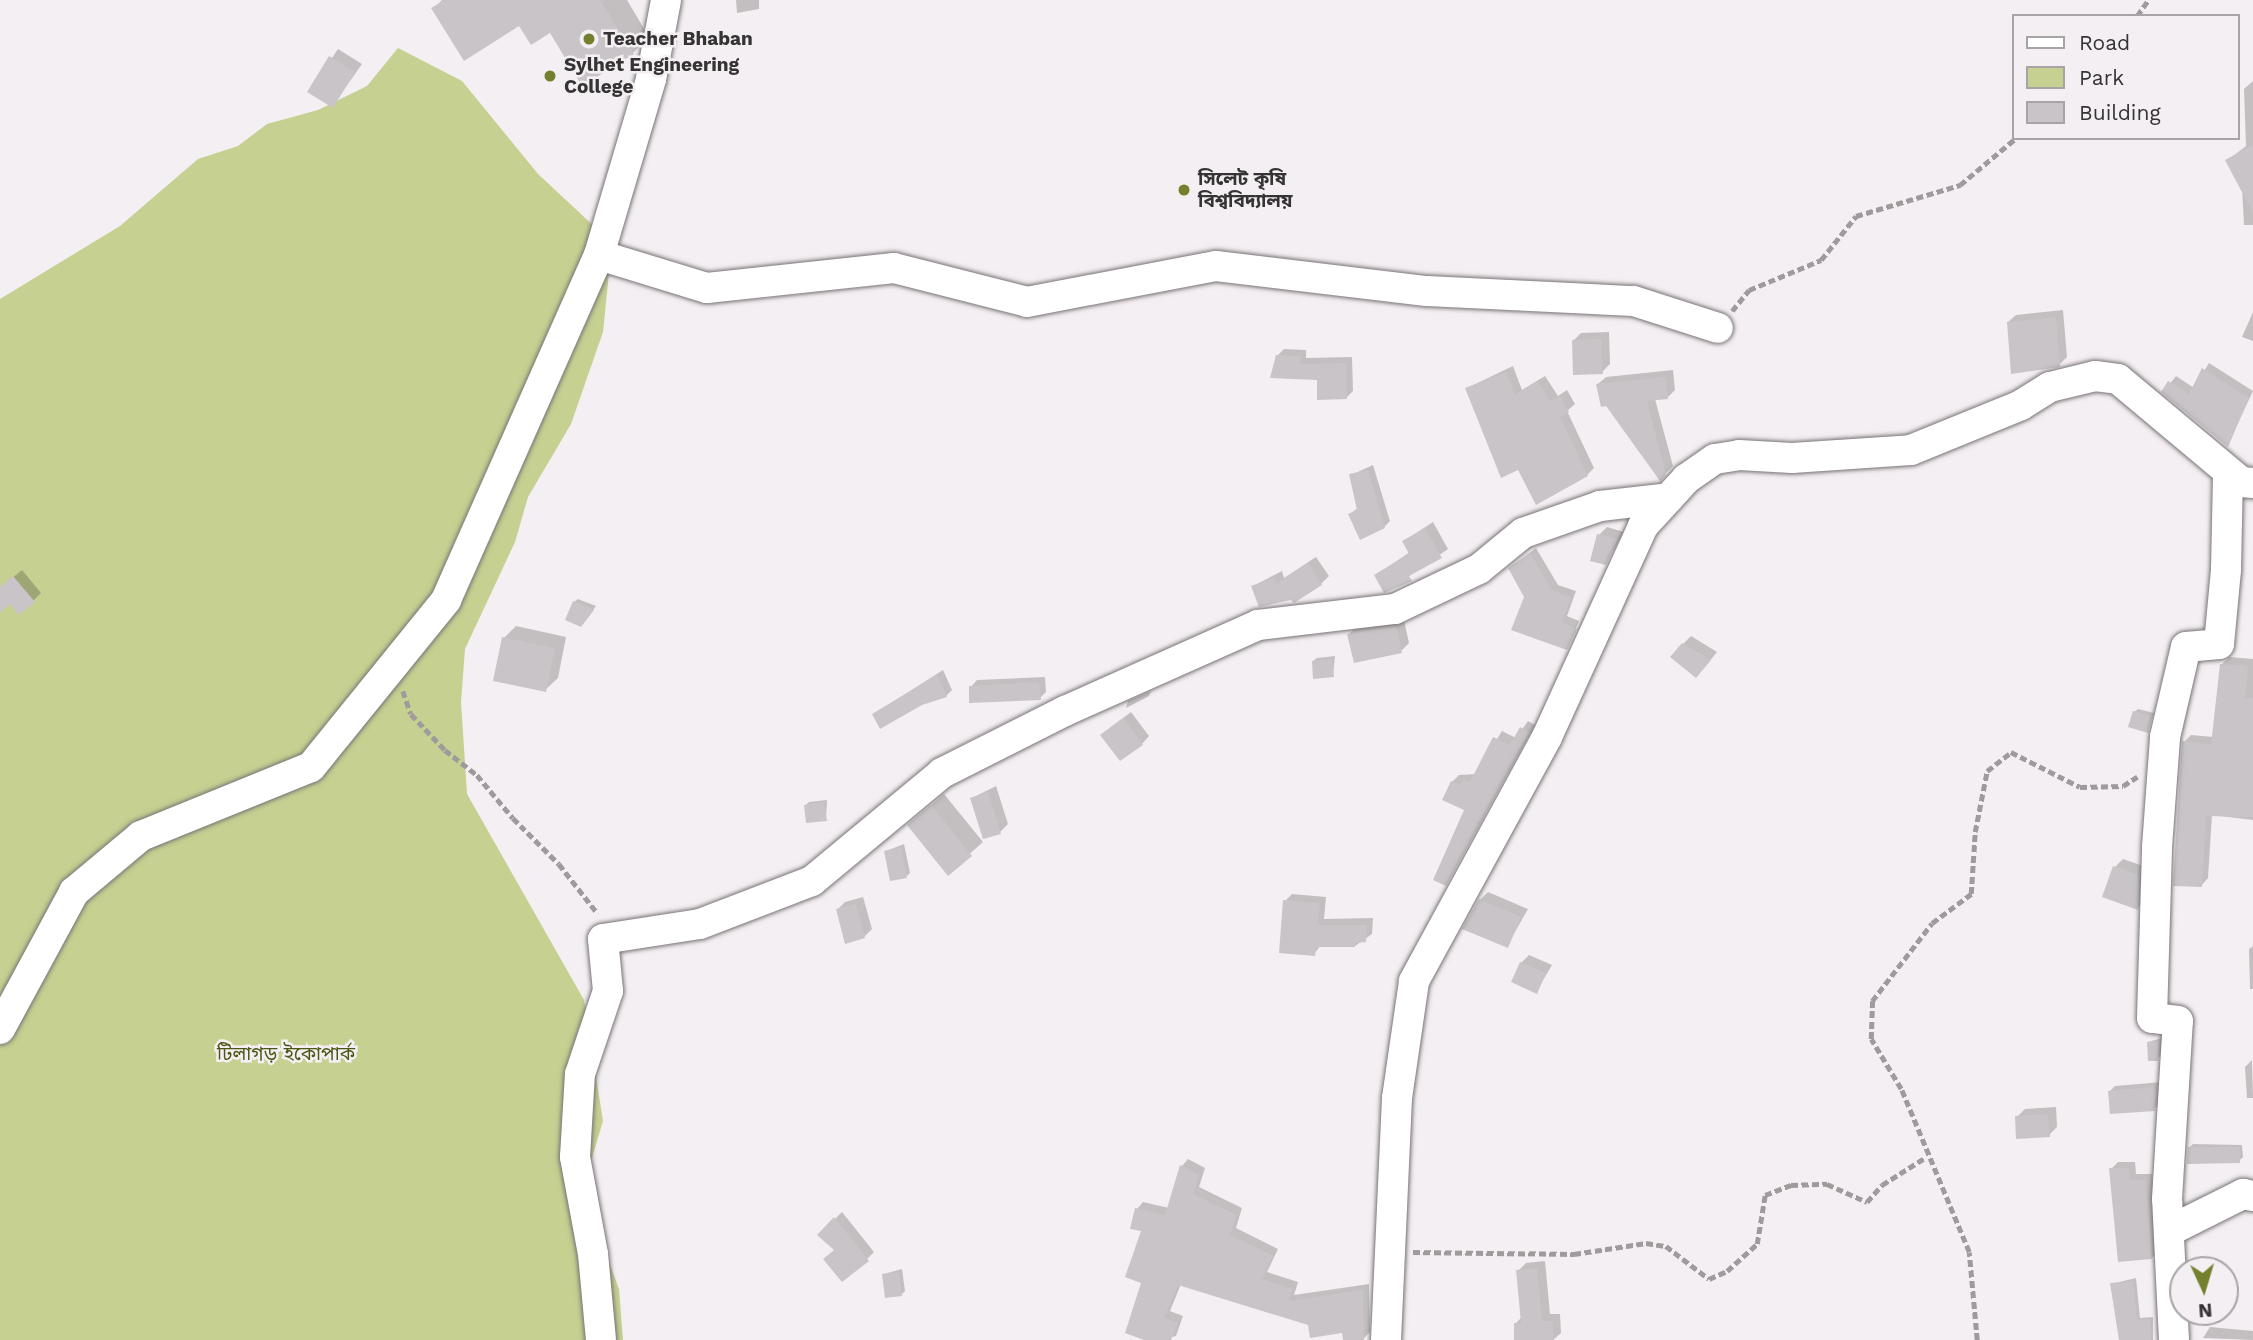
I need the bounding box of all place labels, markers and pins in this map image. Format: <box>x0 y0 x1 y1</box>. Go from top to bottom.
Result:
place label: Teacher Bhaban <box>603 28 753 50</box>
marker: Teacher Bhaban <box>581 31 597 47</box>
place label: Sylhet Engineering College <box>564 54 739 98</box>
marker: Sylhet Engineering College <box>542 68 558 84</box>
place label: সিলেট কৃষি বিশ্ববিদ্যালয় <box>1198 168 1292 212</box>
marker: সিলেট কৃষি বিশ্ববিদ্যালয় <box>1176 182 1192 198</box>

